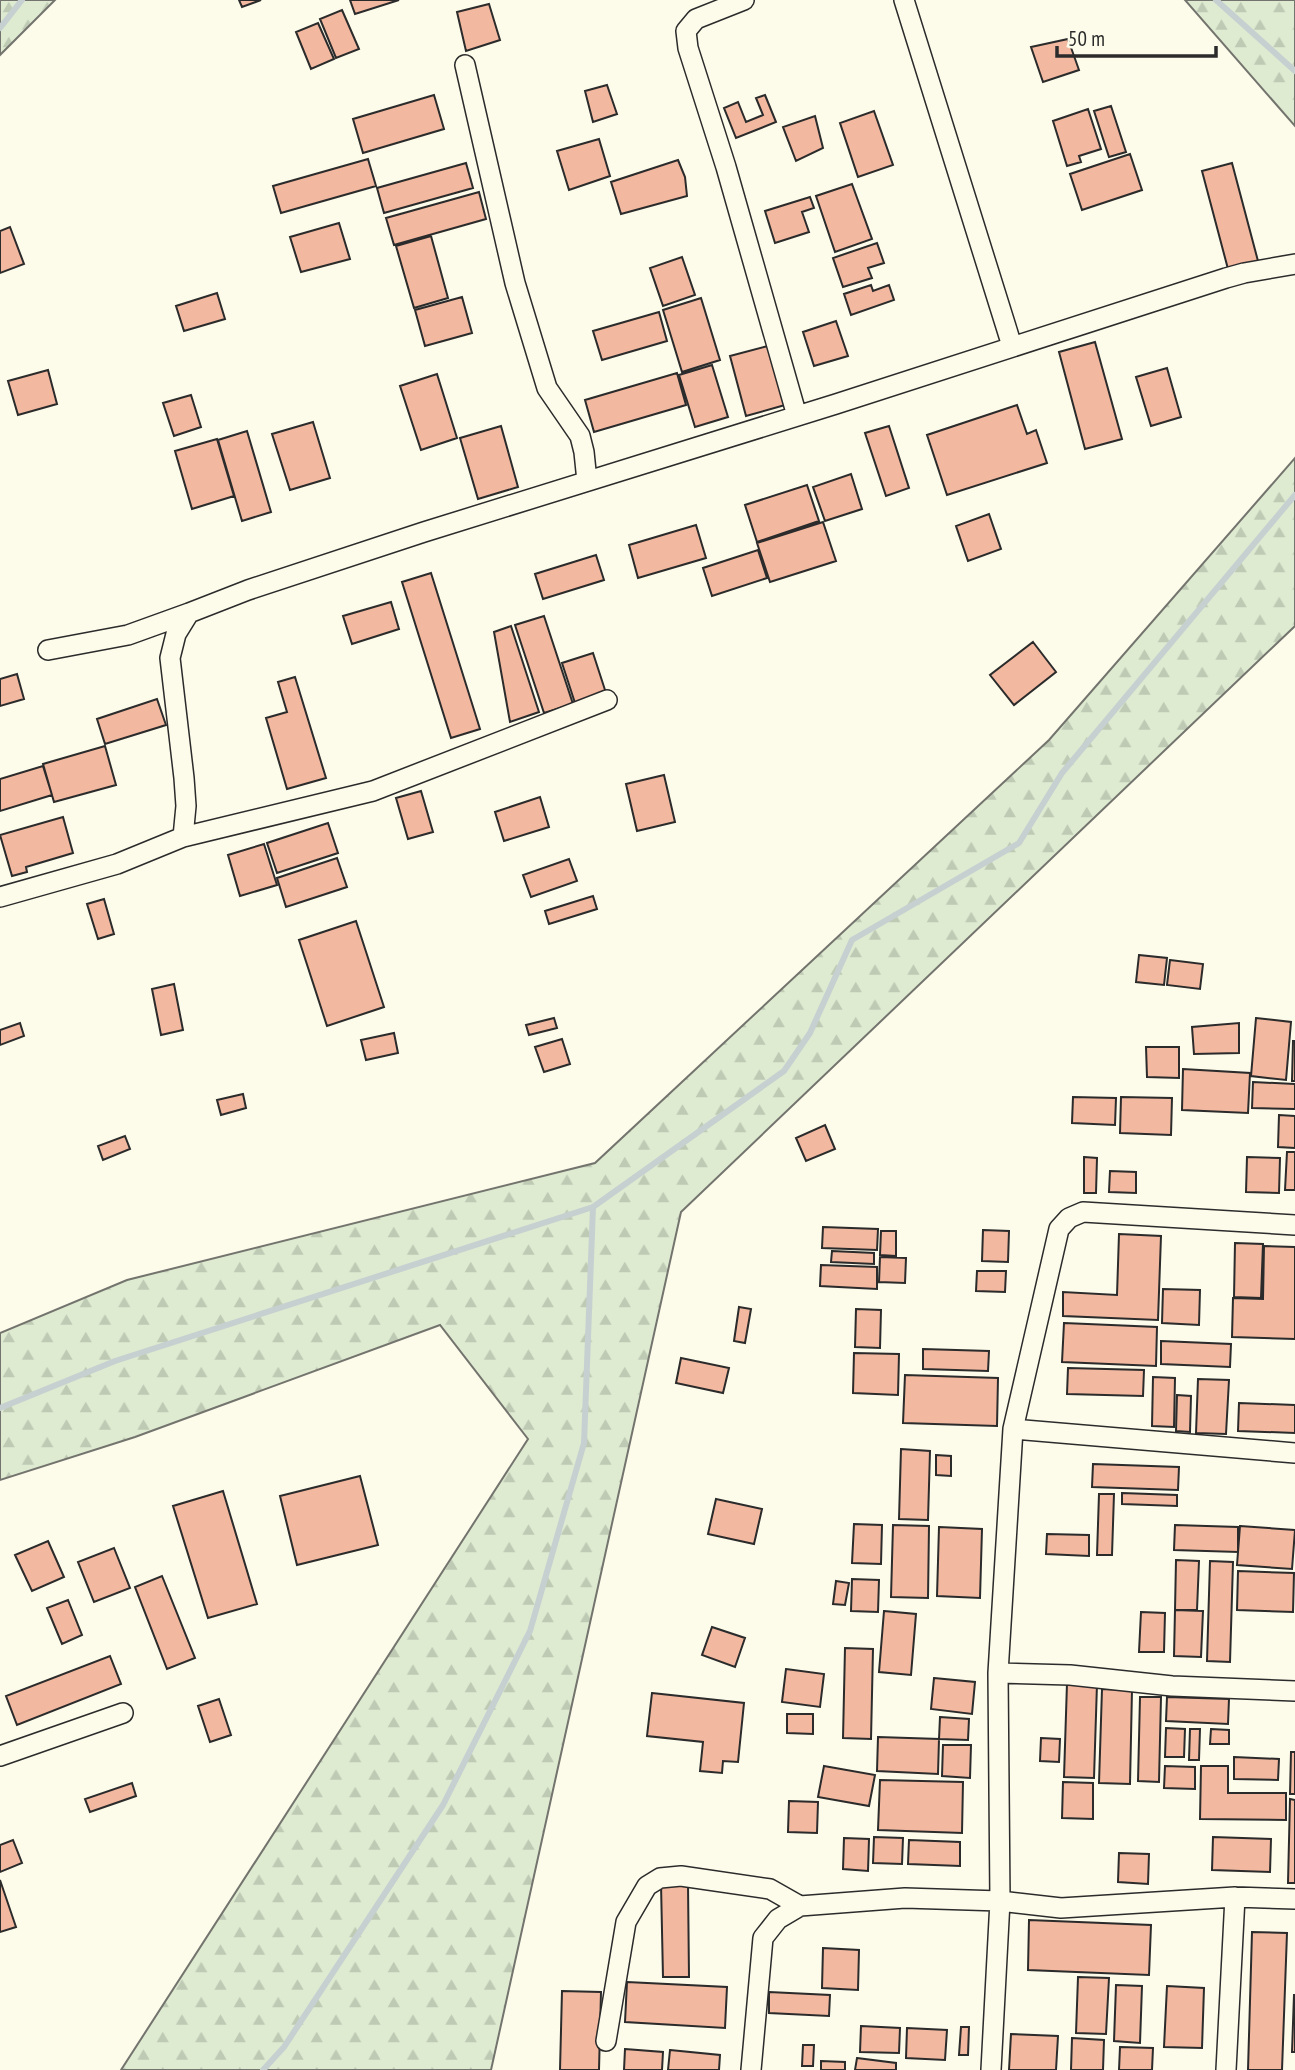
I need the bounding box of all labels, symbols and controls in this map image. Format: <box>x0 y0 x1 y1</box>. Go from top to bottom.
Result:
scale bar <box>1057 14 1216 58</box>
text: 50 m <box>1068 25 1105 52</box>

